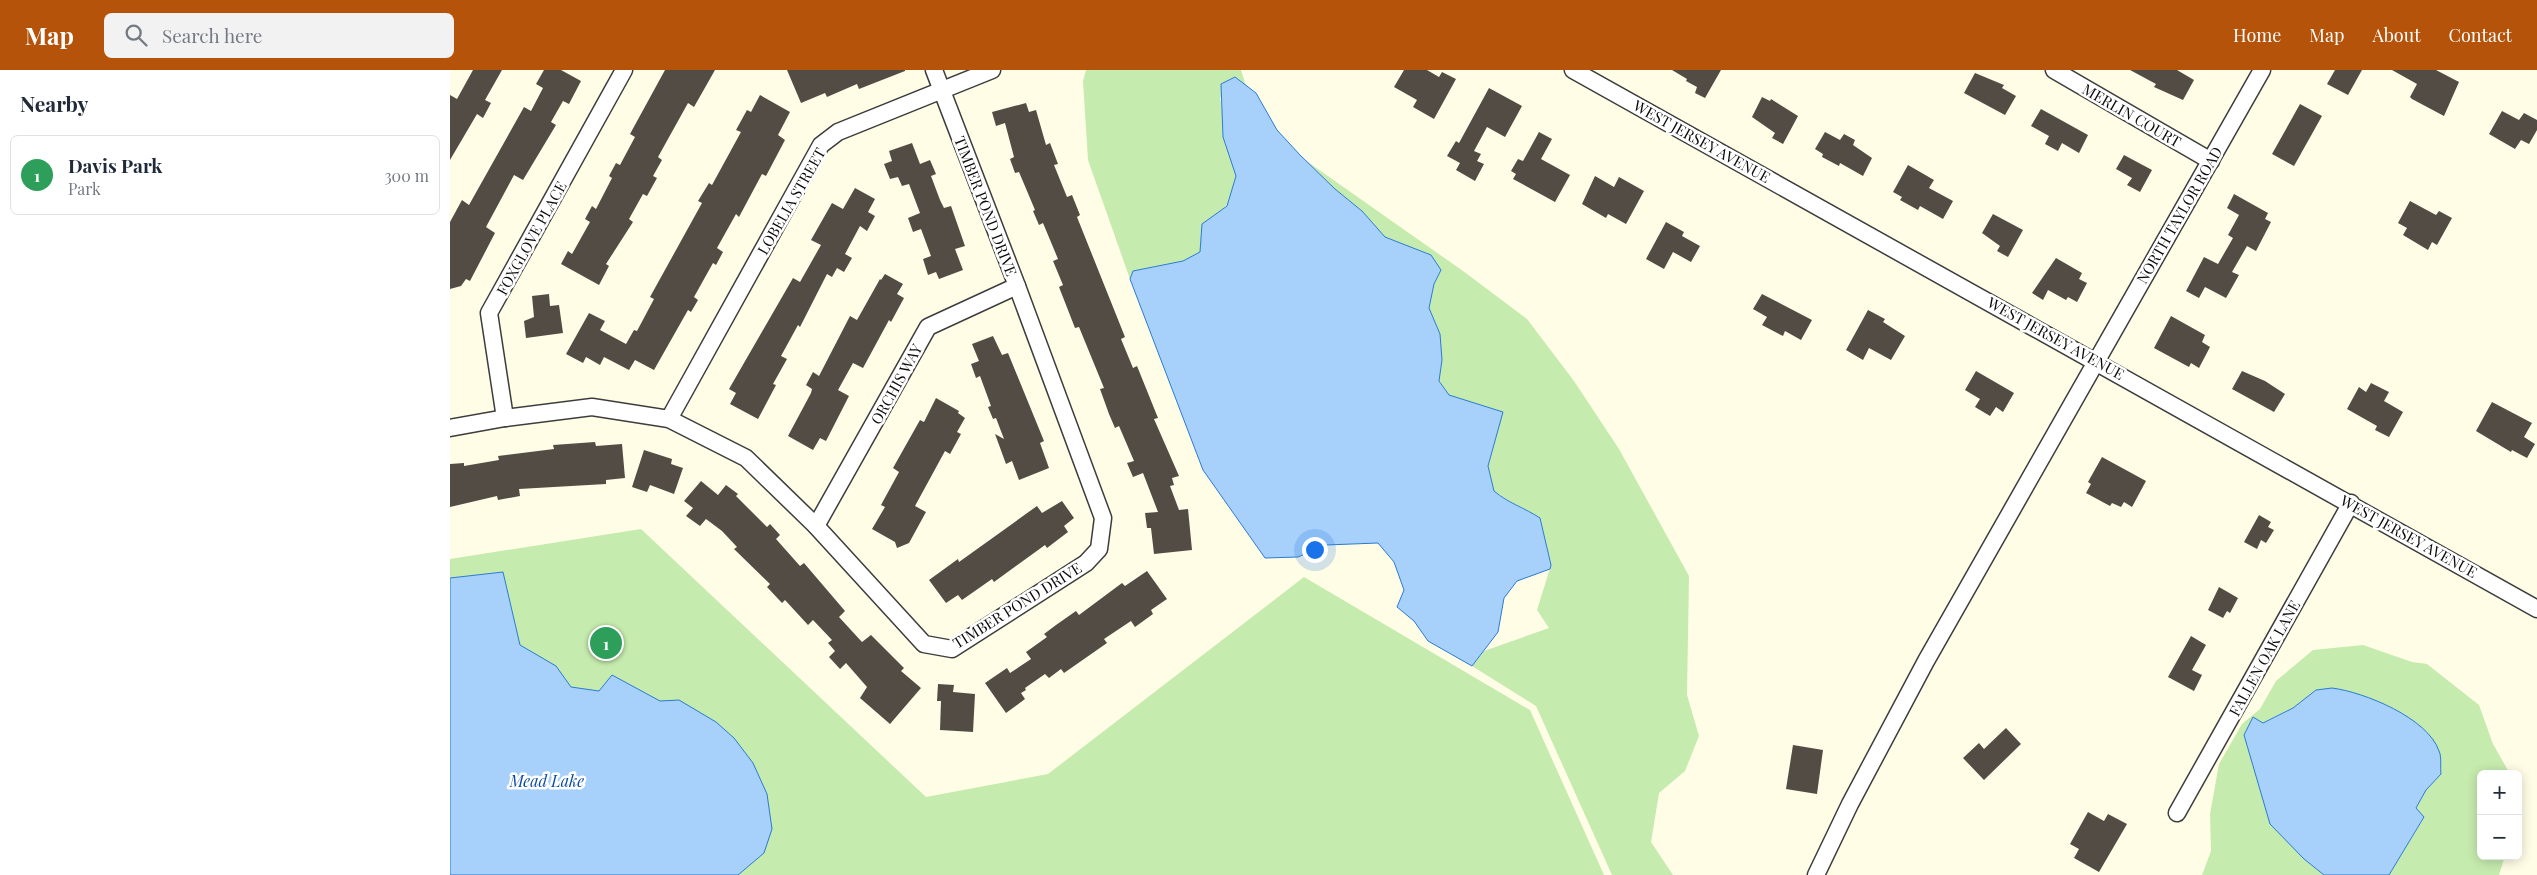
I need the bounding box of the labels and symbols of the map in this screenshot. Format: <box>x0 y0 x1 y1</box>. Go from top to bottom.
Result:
street label: MERLIN COURT <box>2079 79 2185 151</box>
street label: WEST JERSEY AVENUE <box>1629 95 1774 187</box>
street label: TIMBER POND DRIVE <box>950 133 1022 279</box>
street label: NORTH TAYLOR ROAD <box>2132 143 2226 287</box>
street label: LOBELIA STREET <box>752 144 830 258</box>
street label: FOXGLOVE PLACE <box>491 178 571 298</box>
street label: WEST JERSEY AVENUE <box>1983 292 2128 384</box>
street label: ORCHIS WAY <box>866 340 926 428</box>
street label: WEST JERSEY AVENUE <box>2336 490 2481 582</box>
your location <box>1302 537 1328 563</box>
street label: TIMBER POND DRIVE <box>949 557 1085 653</box>
street label: FALLEN OAK LANE <box>2224 597 2304 719</box>
pin: 1 <box>590 624 622 662</box>
water label: Mead Lake <box>509 770 584 791</box>

